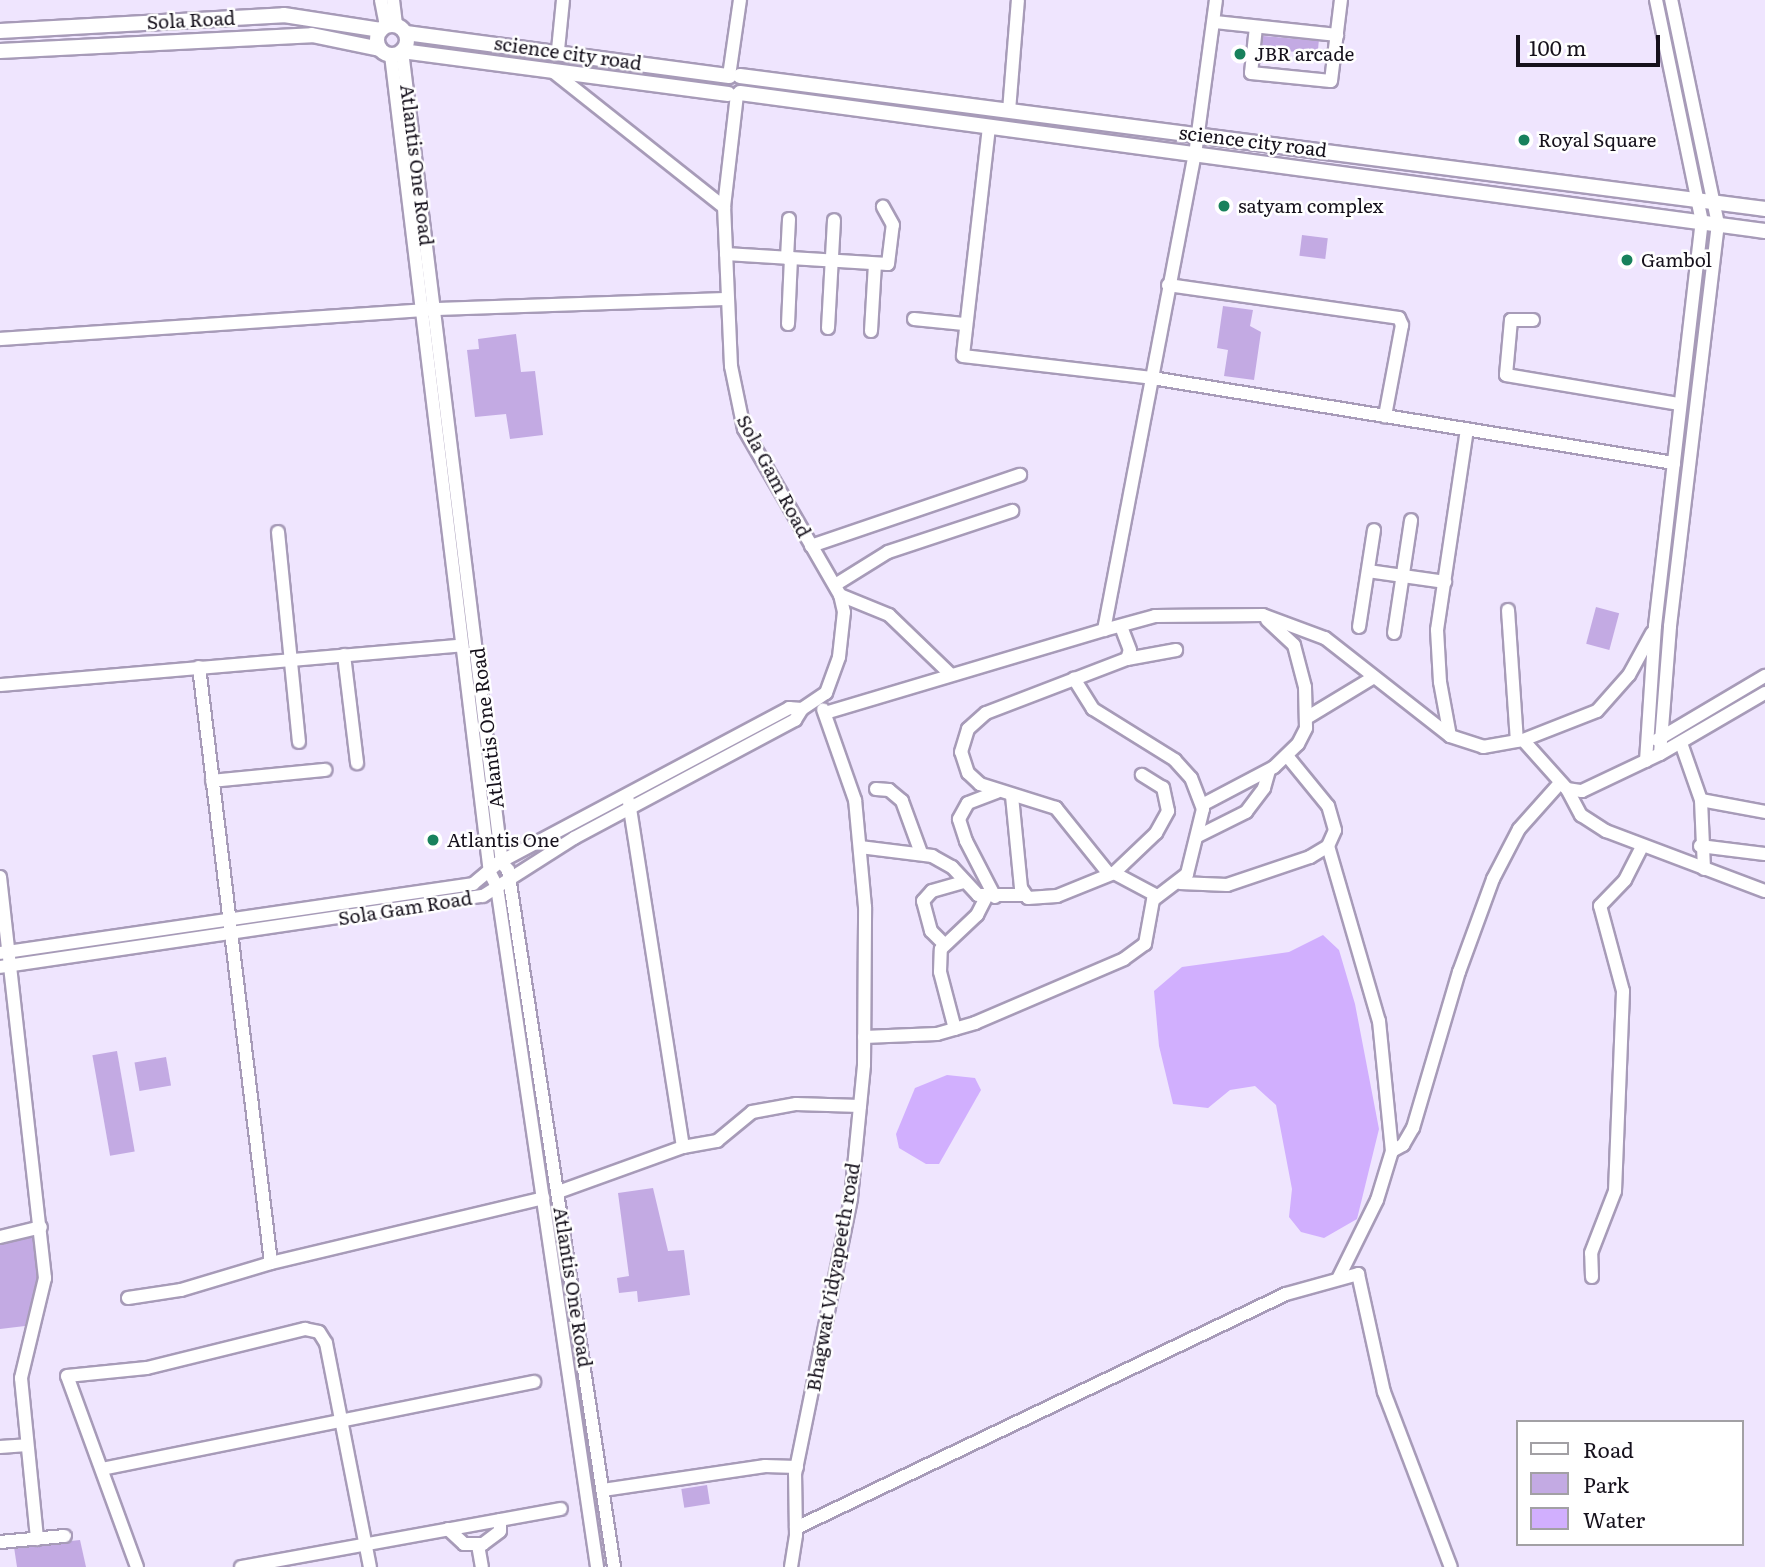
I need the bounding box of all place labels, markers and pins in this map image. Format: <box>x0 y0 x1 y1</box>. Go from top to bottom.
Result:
place label: JBR arcade <box>1254 43 1354 65</box>
marker: JBR arcade <box>1232 46 1248 62</box>
place label: Royal Square <box>1538 129 1656 151</box>
marker: Royal Square <box>1516 132 1532 148</box>
place label: satyam complex <box>1238 195 1384 217</box>
marker: satyam complex <box>1216 198 1232 214</box>
place label: Gambol <box>1641 249 1712 271</box>
marker: Gambol <box>1619 252 1635 268</box>
place label: Atlantis One <box>447 829 559 851</box>
marker: Atlantis One <box>425 832 441 848</box>

